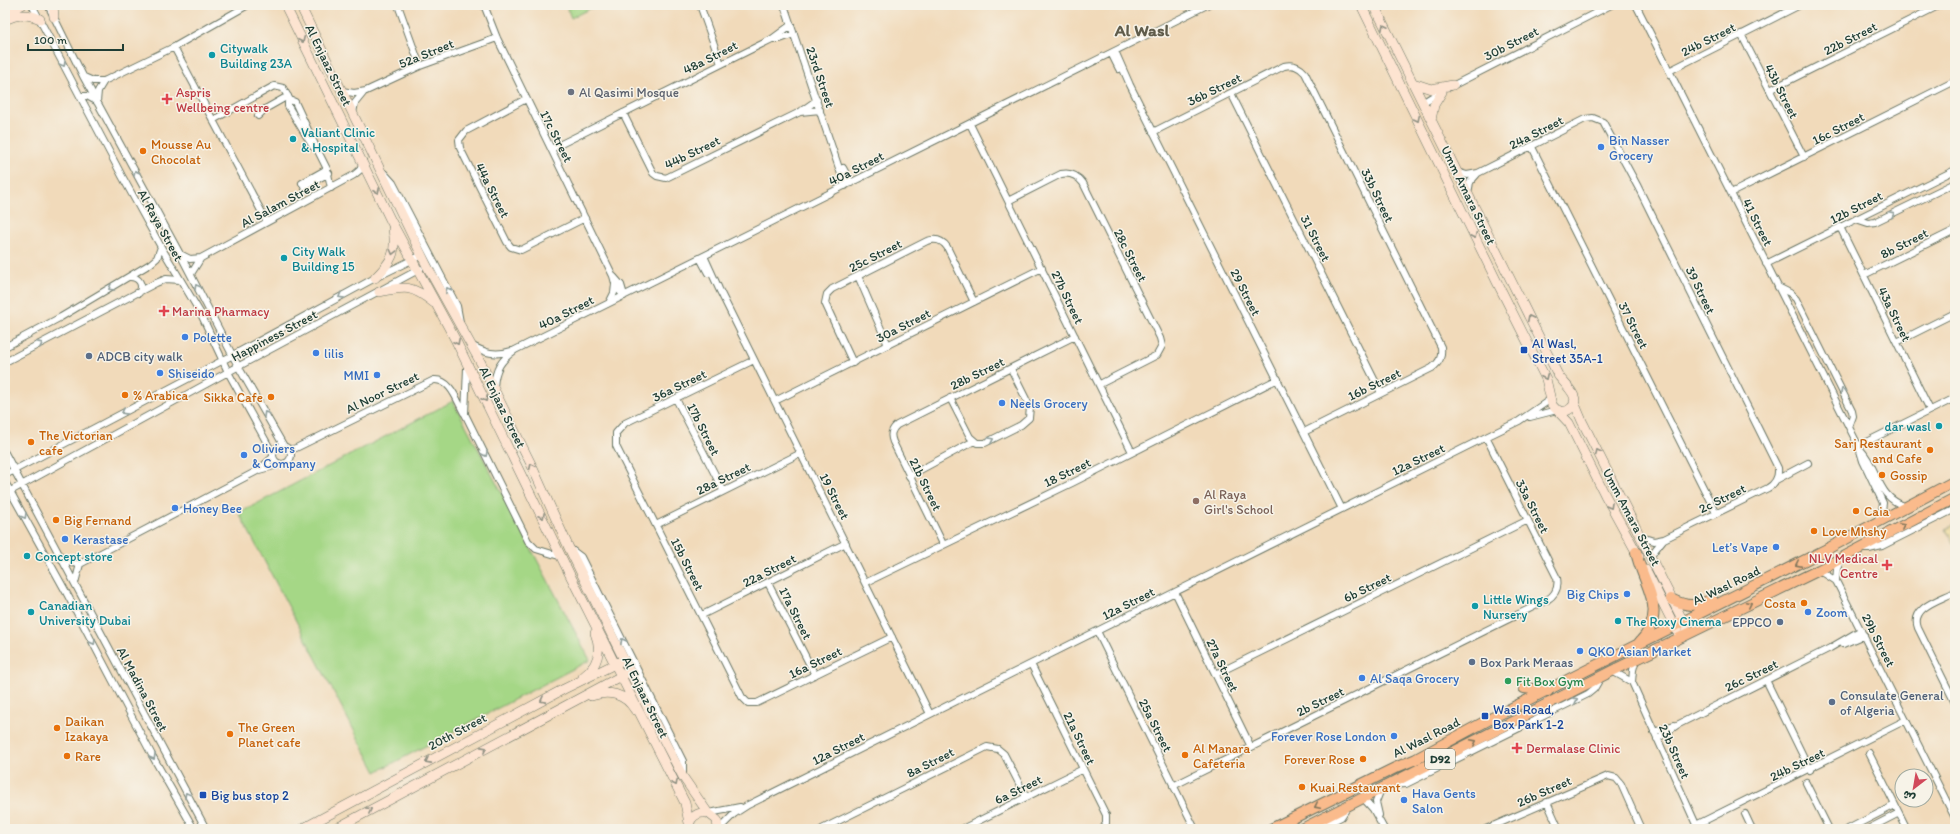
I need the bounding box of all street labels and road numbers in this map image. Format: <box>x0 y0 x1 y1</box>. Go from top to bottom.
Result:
street label: 24b Street <box>1679 19 1738 60</box>
street label: 22b Street <box>1821 19 1880 58</box>
street label: Al Enjaaz Street <box>302 22 355 109</box>
street label: 30b Street <box>1481 23 1541 64</box>
street label: 52a Street <box>397 36 456 71</box>
street label: 48a Street <box>681 37 740 78</box>
street label: 23rd Street <box>803 45 838 110</box>
street label: 43b Street <box>1761 61 1802 121</box>
street label: 36b Street <box>1185 70 1244 109</box>
street label: 17c Street <box>537 108 576 165</box>
street label: 16c Street <box>1810 109 1867 148</box>
street label: 24a Street <box>1507 112 1566 152</box>
street label: 44b Street <box>662 133 723 172</box>
street label: Umm Amara Street <box>1438 143 1499 247</box>
street label: 40a Street <box>826 148 886 189</box>
street label: 44a Street <box>472 160 513 220</box>
street label: 33b Street <box>1358 166 1397 225</box>
street label: Al Salam Street <box>238 176 322 231</box>
street label: Al Raya Street <box>135 187 186 264</box>
street label: 12b Street <box>1827 188 1885 227</box>
street label: 41 Street <box>1739 196 1776 249</box>
street label: 31 Street <box>1297 212 1334 264</box>
street label: 8b Street <box>1878 225 1931 262</box>
street label: 28c Street <box>1111 226 1150 284</box>
street label: 25c Street <box>846 236 904 275</box>
street label: 39 Street <box>1683 264 1719 317</box>
street label: 29 Street <box>1227 266 1264 318</box>
street label: 27b Street <box>1048 268 1087 326</box>
street label: 43a Street <box>1875 284 1914 344</box>
street label: 40a Street <box>536 292 596 333</box>
street label: 37 Street <box>1615 299 1652 351</box>
street label: 30a Street <box>873 305 933 346</box>
street label: Happiness Street <box>229 306 320 364</box>
street label: 28b Street <box>948 354 1007 393</box>
street label: Al Enjaaz Street <box>476 364 529 451</box>
street label: 16b Street <box>1345 365 1403 404</box>
street label: 36a Street <box>650 366 709 405</box>
street label: Al Noor Street <box>343 368 421 417</box>
street label: 17b Street <box>684 401 723 458</box>
street label: 12a Street <box>1389 440 1447 479</box>
street label: 21b Street <box>906 455 945 513</box>
street label: 18 Street <box>1041 455 1093 490</box>
street label: 28a Street <box>694 459 753 498</box>
street label: Umm Amara Street <box>1600 466 1664 569</box>
street label: 19 Street <box>816 470 853 522</box>
street label: 33a Street <box>1513 477 1553 536</box>
street label: 2c Street <box>1696 481 1748 516</box>
street label: 15b Street <box>668 535 707 593</box>
street label: 22a Street <box>740 551 798 590</box>
street label: Al Wasl Road <box>1690 563 1762 608</box>
street label: 6b Street <box>1341 569 1394 605</box>
street label: 12a Street <box>1099 584 1157 623</box>
street label: 17a Street <box>776 585 815 642</box>
street label: 29b Street <box>1859 611 1898 670</box>
street label: 27a Street <box>1203 636 1242 694</box>
street label: 16a Street <box>786 643 844 682</box>
street label: Al Madina Street <box>114 644 171 734</box>
street label: Al Enjaaz Street <box>619 654 672 741</box>
street label: 26c Street <box>1722 656 1780 695</box>
street label: 2b Street <box>1294 683 1347 719</box>
street label: 25a Street <box>1136 696 1175 754</box>
street label: 21a Street <box>1060 709 1099 767</box>
street label: 20th Street <box>426 710 489 753</box>
street label: Al Wasl Road <box>1390 714 1462 761</box>
street label: 23b Street <box>1656 722 1693 781</box>
street label: 12a Street <box>809 729 867 768</box>
street label: 8a Street <box>904 744 957 781</box>
street label: 24b Street <box>1767 745 1827 784</box>
road number: D92 <box>1425 749 1455 769</box>
street label: 6a Street <box>992 771 1045 807</box>
street label: 26b Street <box>1515 773 1574 810</box>

